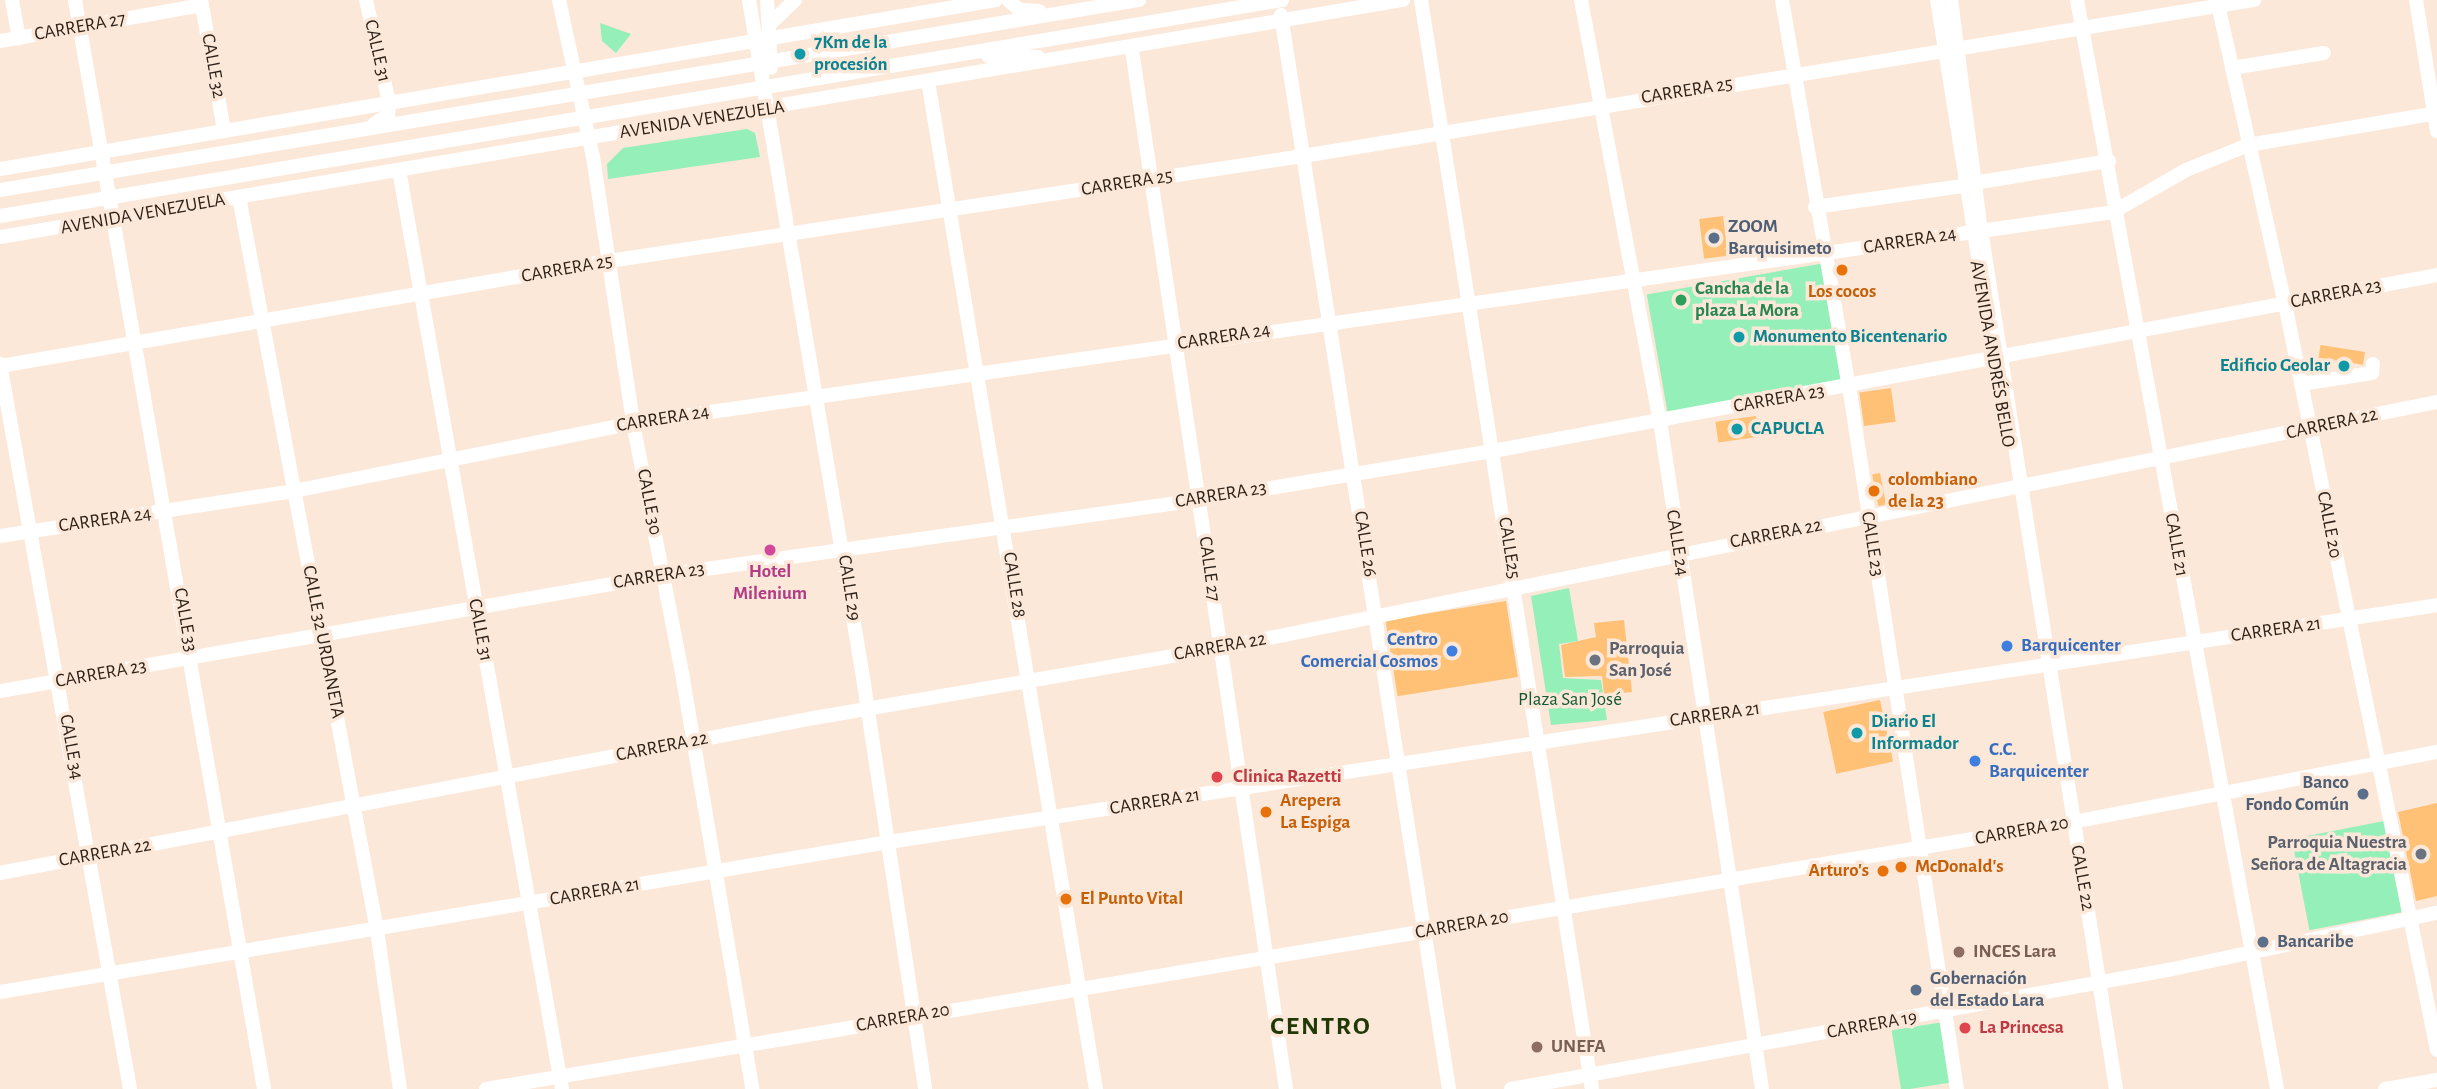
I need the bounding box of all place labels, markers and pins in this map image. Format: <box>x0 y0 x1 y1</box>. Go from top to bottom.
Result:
place label: 7Km de la procesión <box>814 32 888 76</box>
marker: 7Km de la procesión <box>792 46 808 62</box>
place label: ZOOM Barquisimeto <box>1728 216 1832 260</box>
marker: ZOOM Barquisimeto <box>1706 230 1722 246</box>
marker: Los cocos <box>1834 262 1850 278</box>
place label: Cancha de la plaza La Mora <box>1695 278 1799 322</box>
place label: Los cocos <box>1808 281 1876 303</box>
marker: Cancha de la plaza La Mora <box>1673 292 1689 308</box>
place label: Monumento Bicentenario <box>1753 326 1947 348</box>
marker: Monumento Bicentenario <box>1731 329 1747 345</box>
place label: Edificio Geolar <box>2220 355 2330 377</box>
marker: Edificio Geolar <box>2336 358 2352 374</box>
place label: CAPUCLA <box>1751 418 1824 440</box>
marker: CAPUCLA <box>1729 421 1745 437</box>
place label: colombiano de la 23 <box>1888 469 1978 513</box>
marker: colombiano de la 23 <box>1866 483 1882 499</box>
marker: Hotel Milenium <box>762 542 778 558</box>
place label: Hotel Milenium <box>733 561 807 605</box>
place label: Centro Comercial Cosmos <box>1301 629 1438 673</box>
place label: Barquicenter <box>2021 635 2121 657</box>
place label: Parroquia San José <box>1609 638 1685 682</box>
marker: Barquicenter <box>1999 638 2015 654</box>
marker: Centro Comercial Cosmos <box>1444 643 1460 659</box>
marker: Parroquia San José <box>1587 652 1603 668</box>
place label: Diario El Informador <box>1871 711 1959 755</box>
marker: Diario El Informador <box>1849 725 1865 741</box>
place label: C.C. Barquicenter <box>1989 739 2089 783</box>
marker: C.C. Barquicenter <box>1967 753 1983 769</box>
place label: Clinica Razetti <box>1233 766 1342 788</box>
marker: Clinica Razetti <box>1207 767 1227 787</box>
place label: Banco Fondo Común <box>2245 772 2349 816</box>
marker: Banco Fondo Común <box>2355 786 2371 802</box>
place label: Arepera La Espiga <box>1280 790 1350 834</box>
marker: Arepera La Espiga <box>1258 804 1274 820</box>
place label: Parroquia Nuestra Señora de Altagracia <box>2251 832 2407 876</box>
marker: Parroquia Nuestra Señora de Altagracia <box>2413 846 2429 862</box>
place label: McDonald's <box>1915 856 2004 878</box>
marker: McDonald's <box>1893 859 1909 875</box>
place label: Arturo's <box>1808 860 1869 882</box>
marker: Arturo's <box>1875 863 1891 879</box>
place label: El Punto Vital <box>1080 888 1183 910</box>
marker: El Punto Vital <box>1058 891 1074 907</box>
place label: Bancaribe <box>2277 931 2354 953</box>
marker: Bancaribe <box>2255 934 2271 950</box>
place label: INCES Lara <box>1973 941 2056 963</box>
marker: INCES Lara <box>1951 944 1967 960</box>
place label: Gobernación del Estado Lara <box>1930 968 2044 1012</box>
marker: Gobernación del Estado Lara <box>1908 982 1924 998</box>
place label: La Princesa <box>1979 1017 2064 1039</box>
marker: La Princesa <box>1957 1020 1973 1036</box>
place label: UNEFA <box>1551 1036 1606 1058</box>
marker: UNEFA <box>1529 1039 1545 1055</box>

